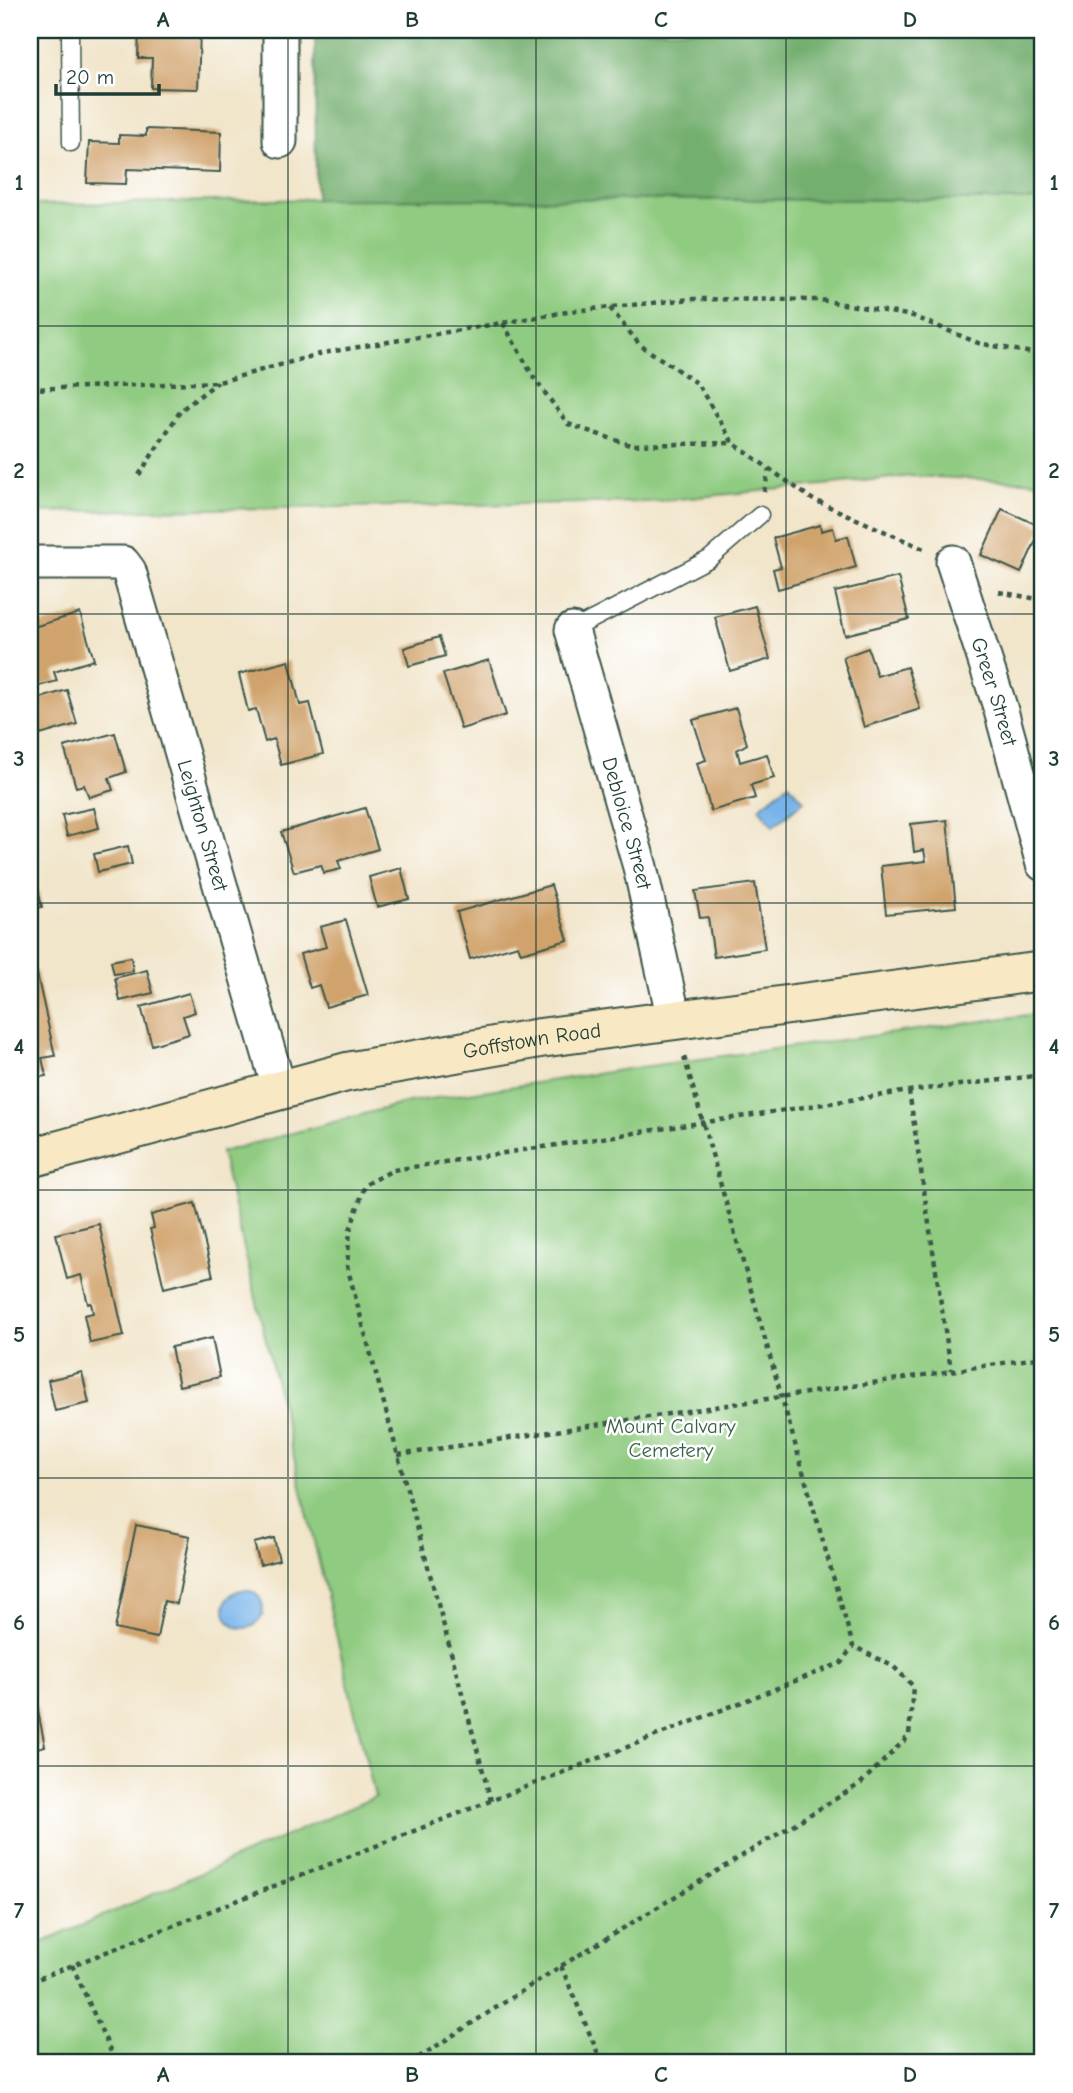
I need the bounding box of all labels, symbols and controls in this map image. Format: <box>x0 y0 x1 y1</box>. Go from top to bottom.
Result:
text: A <box>157 6 170 33</box>
text: B <box>405 6 419 33</box>
text: C <box>654 6 668 33</box>
text: D <box>903 6 917 33</box>
scale bar <box>56 52 159 96</box>
text: 20 m <box>66 65 114 89</box>
text: 1 <box>14 169 24 196</box>
text: 1 <box>1049 169 1059 196</box>
text: 2 <box>13 457 25 484</box>
text: 2 <box>1048 457 1060 484</box>
street label: Greer Street <box>966 634 1022 749</box>
text: 3 <box>13 745 25 772</box>
text: 3 <box>1048 745 1060 772</box>
street label: Debloice Street <box>597 755 657 892</box>
street label: Leighton Street <box>172 757 234 895</box>
street label: Goffstown Road <box>461 1018 602 1063</box>
text: 4 <box>14 1033 25 1060</box>
text: 4 <box>1049 1033 1060 1060</box>
text: 5 <box>13 1321 25 1348</box>
text: 5 <box>1048 1321 1060 1348</box>
park label: Mount Calvary Cemetery <box>606 1414 736 1462</box>
text: 6 <box>13 1609 25 1636</box>
text: 6 <box>1048 1609 1060 1636</box>
text: 7 <box>14 1897 25 1924</box>
text: 7 <box>1049 1897 1060 1924</box>
text: A <box>157 2061 170 2088</box>
text: B <box>405 2061 419 2088</box>
text: C <box>654 2061 668 2088</box>
text: D <box>903 2061 917 2088</box>

